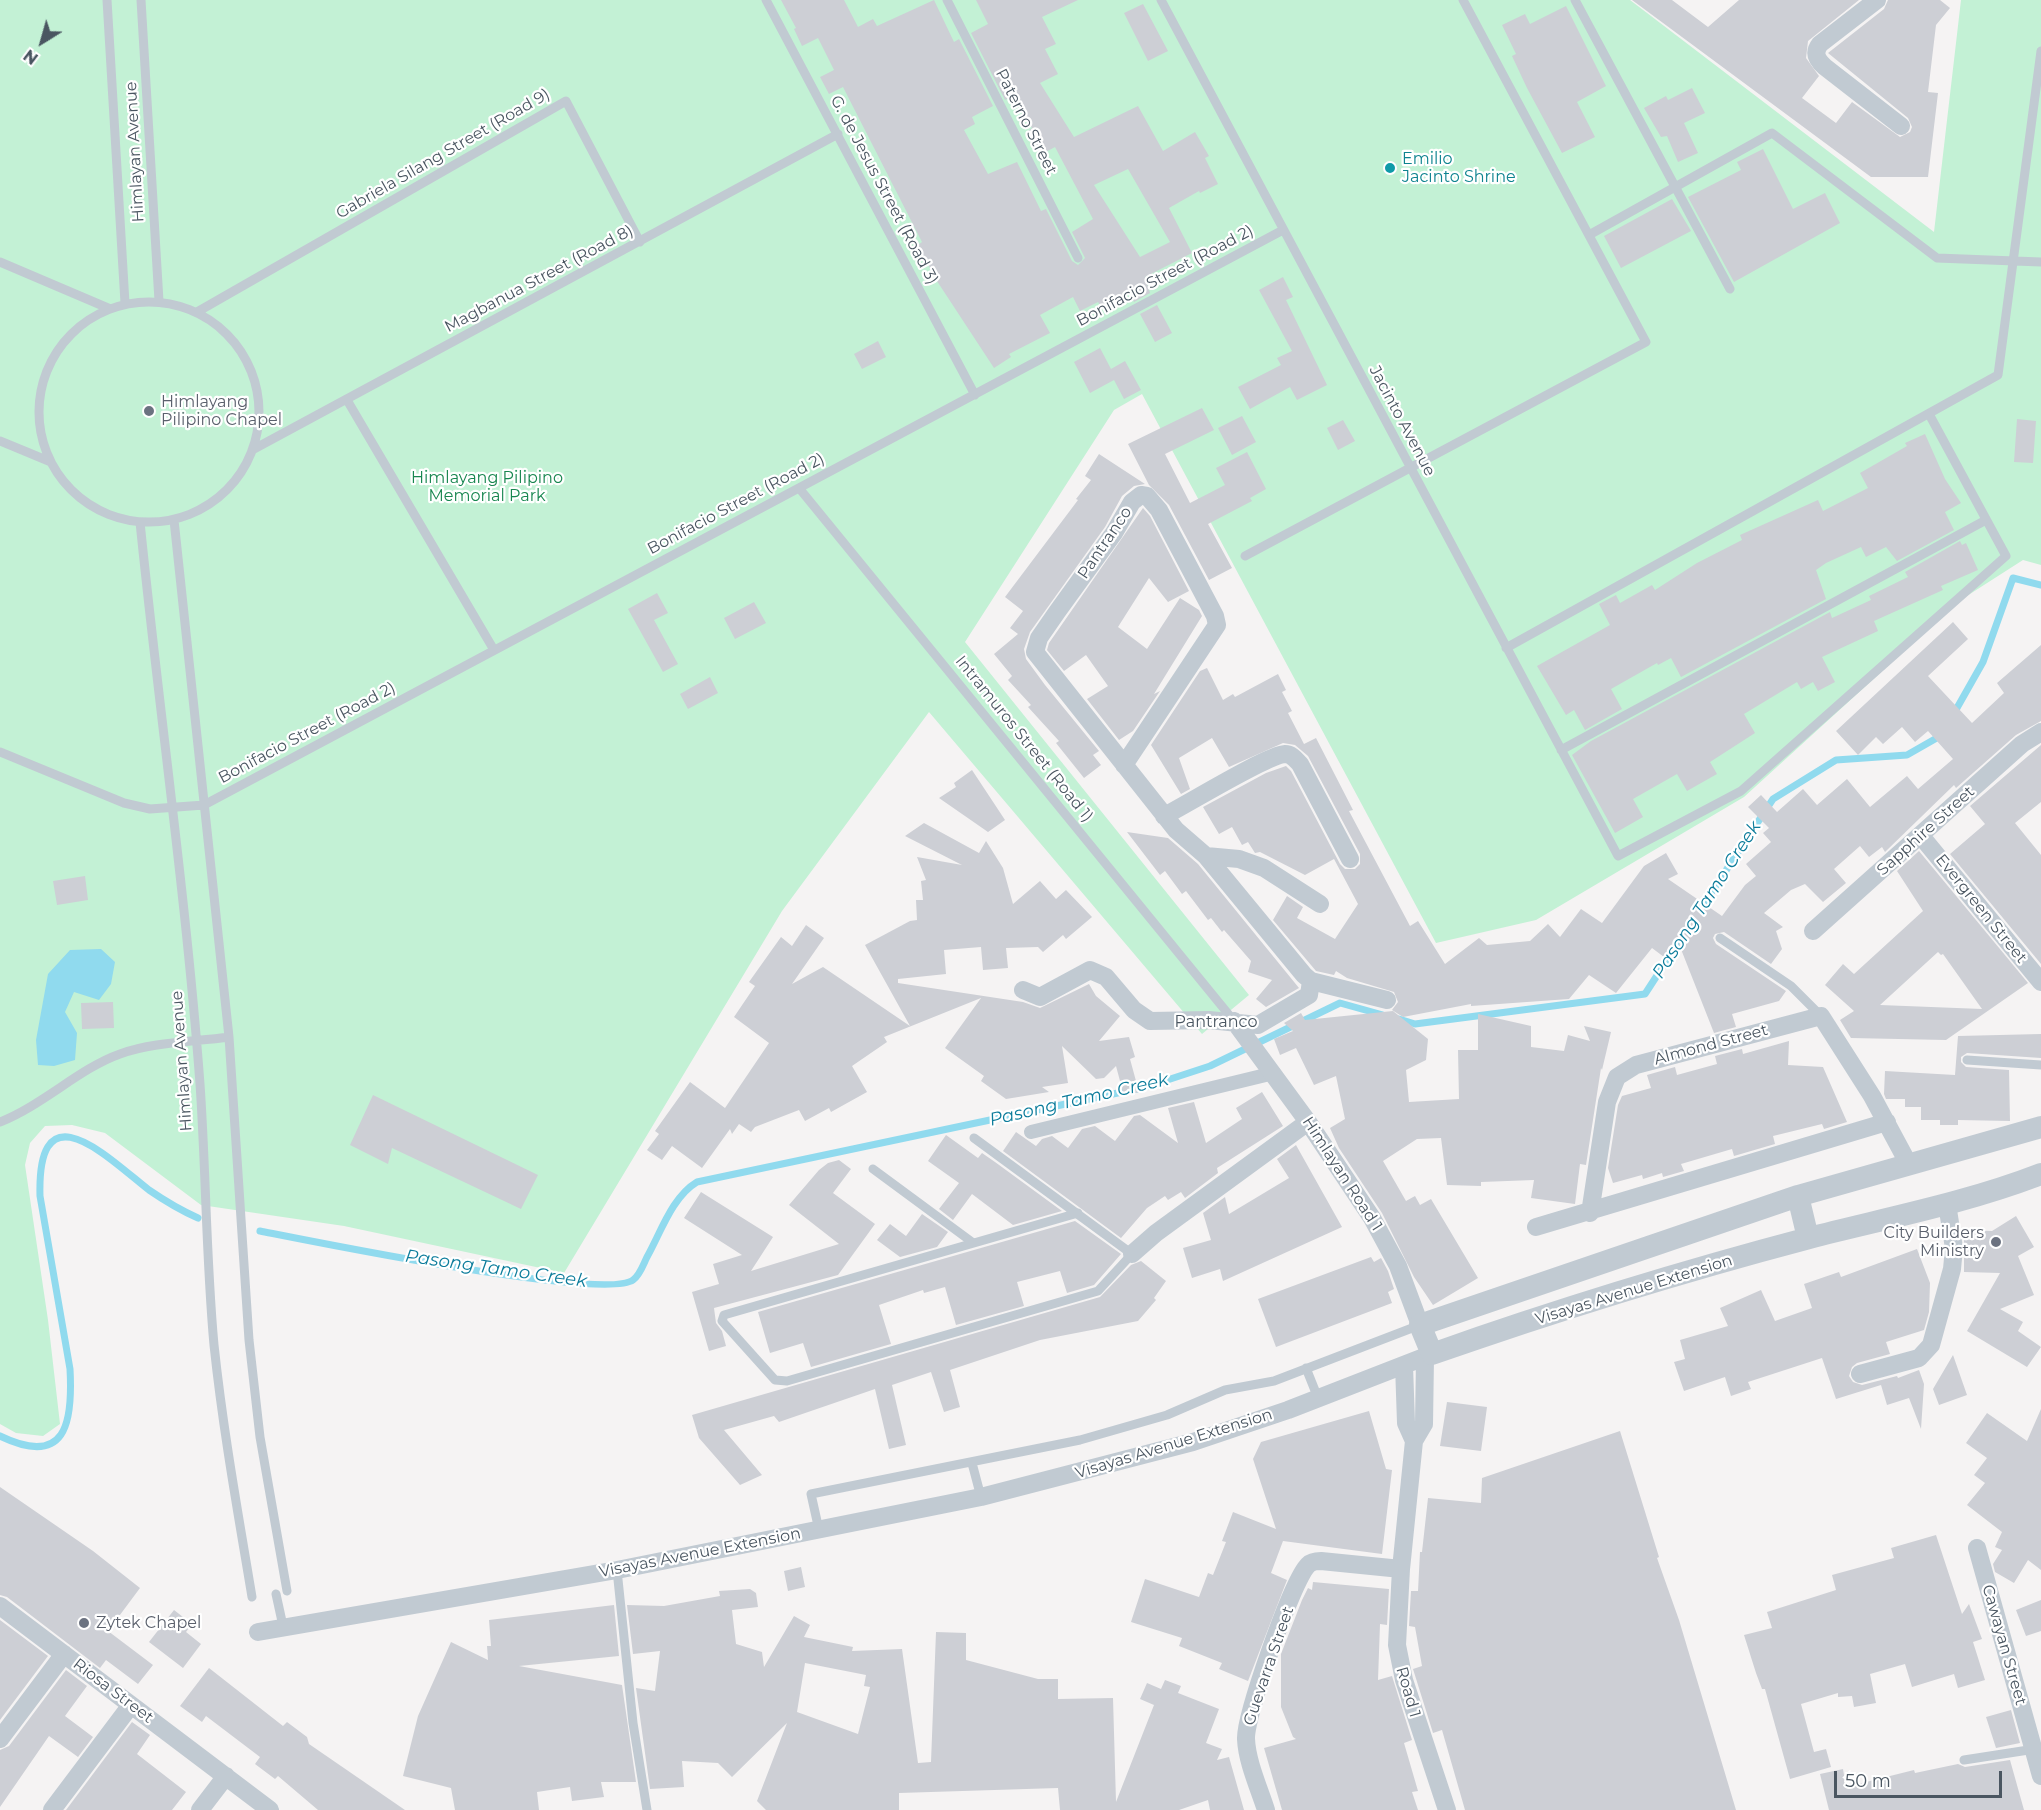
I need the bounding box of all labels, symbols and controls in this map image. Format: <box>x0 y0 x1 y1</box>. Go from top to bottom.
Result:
north arrow <box>12 12 72 72</box>
text: N <box>20 45 42 68</box>
street label: Paterno Street <box>991 66 1061 178</box>
street label: Himlayan Avenue <box>122 81 148 223</box>
street label: Gabriela Silang Street (Road 9) <box>333 85 553 223</box>
street label: G. de Jesus Street (Road 3) <box>826 92 942 288</box>
place label: Emilio Jacinto Shrine <box>1402 149 1516 187</box>
marker: Emilio Jacinto Shrine <box>1383 161 1397 175</box>
street label: Magbanua Street (Road 8) <box>442 221 636 337</box>
street label: Bonifacio Street (Road 2) <box>1073 221 1257 331</box>
street label: Jacinto Avenue <box>1365 363 1439 479</box>
place label: Himlayang Pilipino Chapel <box>161 392 282 430</box>
marker: Himlayang Pilipino Chapel <box>142 404 156 418</box>
street label: Bonifacio Street (Road 2) <box>644 449 828 559</box>
park label: Himlayang Pilipino Memorial Park <box>411 468 563 506</box>
street label: Pantranco <box>1074 503 1136 583</box>
street label: Intramuros Street (Road 1) <box>951 652 1097 826</box>
street label: Bonifacio Street (Road 2) <box>215 678 399 788</box>
street label: Sapphire Street <box>1873 782 1979 880</box>
water label: Pasong Tamo Creek <box>1648 817 1766 983</box>
street label: Evergreen Street <box>1931 851 2031 967</box>
street label: Himlayan Avenue <box>168 990 196 1132</box>
street label: Pantranco <box>1175 1012 1257 1032</box>
street label: Almond Street <box>1652 1021 1770 1069</box>
water label: Pasong Tamo Creek <box>987 1069 1171 1131</box>
street label: Himlayan Road 1 <box>1298 1113 1386 1235</box>
place label: City Builders Ministry <box>1884 1223 1984 1261</box>
marker: City Builders Ministry <box>1989 1235 2003 1249</box>
water label: Pasong Tamo Creek <box>404 1246 588 1292</box>
street label: Visayas Avenue Extension <box>1533 1251 1735 1329</box>
street label: Visayas Avenue Extension <box>1073 1405 1275 1483</box>
street label: Visayas Avenue Extension <box>597 1524 803 1582</box>
street label: Cawayan Street <box>1978 1582 2030 1708</box>
street label: Guevarra Street <box>1240 1604 1298 1728</box>
place label: Zytek Chapel <box>96 1613 201 1633</box>
marker: Zytek Chapel <box>77 1616 91 1630</box>
street label: Riosa Street <box>69 1655 157 1727</box>
street label: Road 1 <box>1392 1664 1424 1720</box>
scale bar <box>1837 1759 2005 1797</box>
text: 50 m <box>1845 1770 1891 1792</box>

